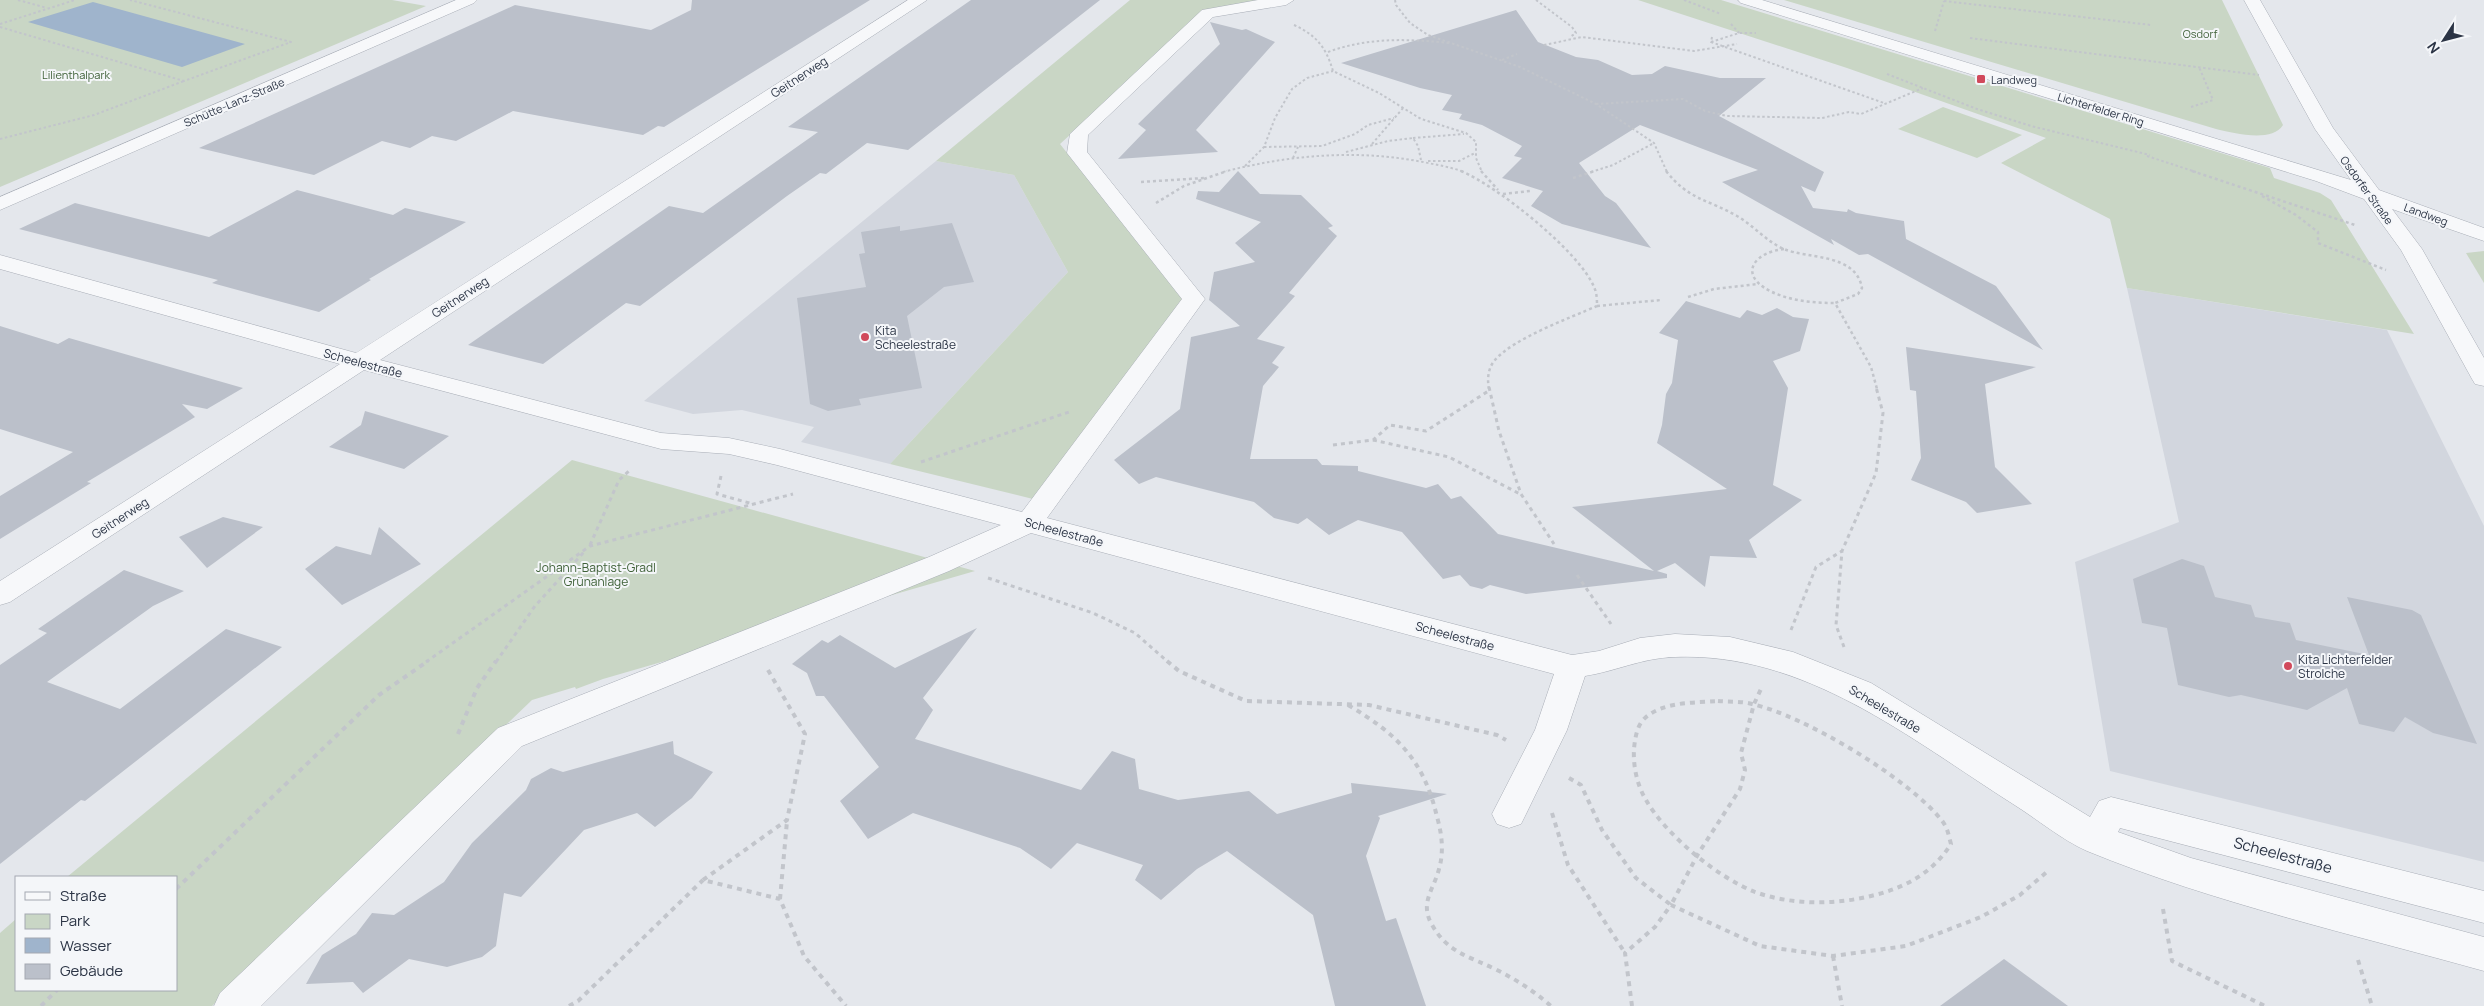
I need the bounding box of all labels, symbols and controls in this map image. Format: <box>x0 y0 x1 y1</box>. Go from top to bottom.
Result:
north arrow <box>2419 15 2469 65</box>
park label: Osdorf <box>2183 26 2217 41</box>
text: N <box>2422 38 2444 58</box>
street label: Geitnerweg <box>767 52 831 102</box>
park label: Lilienthalpark <box>42 67 110 82</box>
place label: Landweg <box>1991 72 2037 87</box>
marker: Landweg <box>1975 73 1987 85</box>
street label: Schütte-Lanz-Straße <box>181 74 287 130</box>
street label: Lichterfelder Ring <box>2056 89 2146 129</box>
street label: Osdorfer Straße <box>2337 153 2397 228</box>
street label: Landweg <box>2402 199 2450 229</box>
street label: Geitnerweg <box>428 272 492 322</box>
place label: Kita Scheelestraße <box>875 322 956 353</box>
marker: Kita Scheelestraße <box>859 331 871 343</box>
street label: Scheelestraße <box>322 344 404 382</box>
street label: Geitnerweg <box>88 493 152 543</box>
street label: Scheelestraße <box>1023 513 1105 551</box>
park label: Johann-Baptist-Gradl Grünanlage <box>536 559 656 590</box>
street label: Scheelestraße <box>1414 617 1496 655</box>
place label: Kita Lichterfelder Strolche <box>2298 651 2393 682</box>
marker: Kita Lichterfelder Strolche <box>2282 660 2294 672</box>
street label: Scheelestraße <box>1846 681 1924 737</box>
street label: Scheelestraße <box>2231 832 2335 878</box>
legend <box>15 876 178 991</box>
text: Straße <box>60 885 107 906</box>
text: Park <box>60 910 90 931</box>
text: Wasser <box>60 935 112 956</box>
text: Gebäude <box>60 960 123 981</box>

